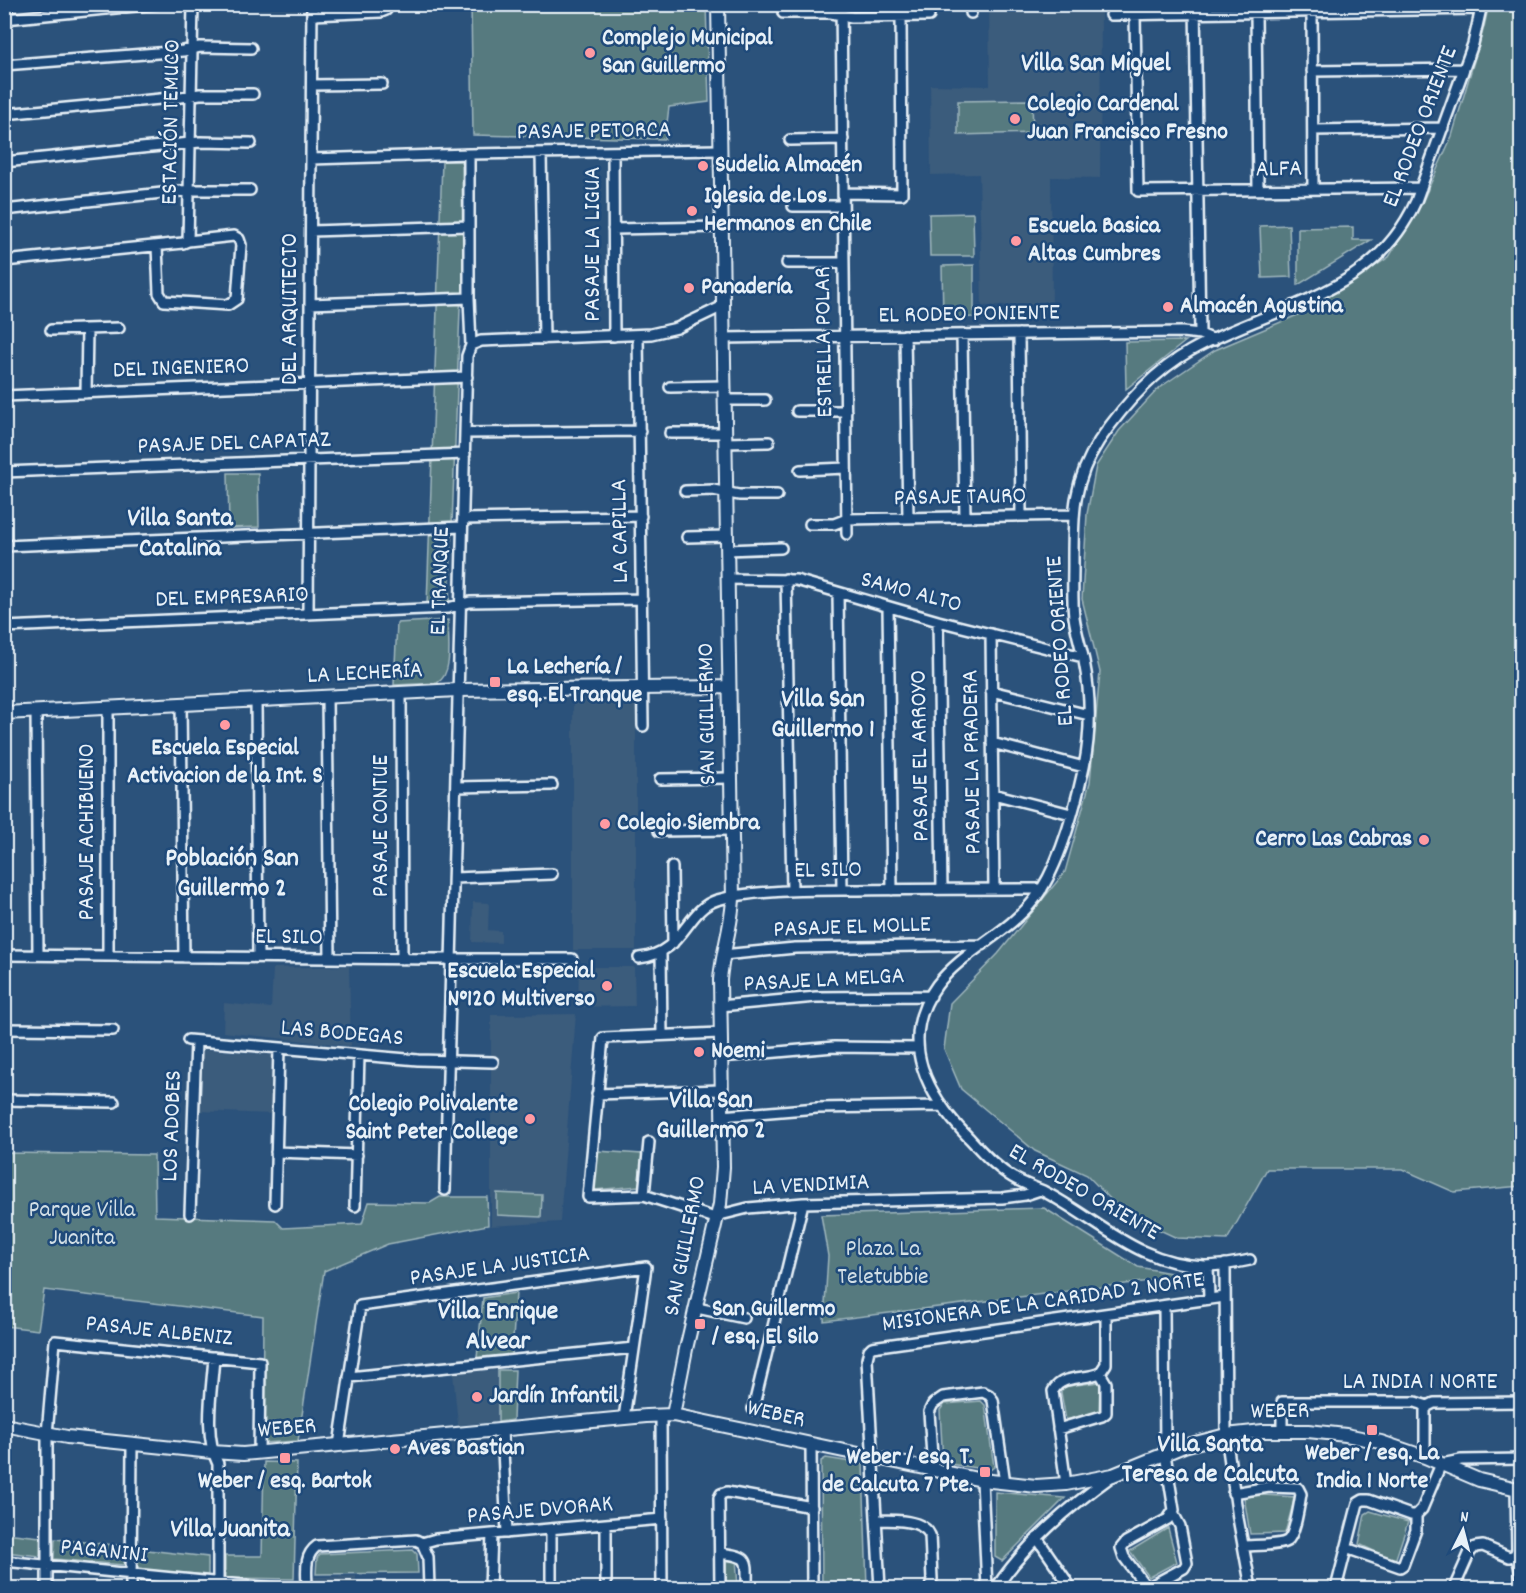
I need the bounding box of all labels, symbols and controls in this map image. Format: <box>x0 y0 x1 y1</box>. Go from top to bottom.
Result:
place label: Complejo Municipal San Guillermo <box>602 22 773 84</box>
street label: ESTACIÓN TEMUCO <box>154 39 190 205</box>
street label: EL RODEO ORIENTE <box>1375 41 1467 213</box>
marker: Complejo Municipal San Guillermo <box>583 46 597 60</box>
district label: Villa San Miguel <box>1021 46 1172 83</box>
place label: Colegio Cardenal Juan Francisco Fresno <box>1027 88 1228 150</box>
marker: Colegio Cardenal Juan Francisco Fresno <box>1008 112 1022 126</box>
street label: PASAJE PETORCA <box>516 114 672 150</box>
place label: Sudelia Almacén <box>715 149 862 183</box>
street label: ALFA <box>1255 153 1303 187</box>
marker: Sudelia Almacén <box>696 159 710 173</box>
street label: PASAJE LA LIGUA <box>577 166 611 322</box>
place label: Iglesia de Los Hermanos en Chile <box>704 180 872 242</box>
marker: Iglesia de Los Hermanos en Chile <box>685 204 699 218</box>
place label: Escuela Basica Altas Cumbres <box>1028 210 1161 272</box>
street label: DEL ARQUITECTO <box>274 233 308 385</box>
marker: Escuela Basica Altas Cumbres <box>1009 234 1023 248</box>
street label: ESTRELLA POLAR <box>807 266 843 418</box>
place label: Panadería <box>701 271 793 305</box>
marker: Panadería <box>682 281 696 295</box>
place label: Almacén Agustina <box>1180 290 1344 324</box>
street label: EL RODEO PONIENTE <box>878 296 1060 334</box>
marker: Almacén Agustina <box>1161 300 1175 314</box>
street label: DEL INGENIERO <box>112 350 250 388</box>
street label: PASAJE DEL CAPATAZ <box>137 424 332 464</box>
street label: LA CAPILLA <box>603 478 639 584</box>
street label: PASAJE TAURO <box>893 480 1027 516</box>
district label: Villa Santa Catalina <box>127 501 233 568</box>
street label: EL TRANQUE <box>422 526 460 636</box>
street label: EL RODEO ORIENTE <box>1038 555 1084 727</box>
street label: SAMO ALTO <box>857 563 965 623</box>
street label: DEL EMPRESARIO <box>155 578 309 618</box>
street label: SAN GUILLERMO <box>690 643 726 785</box>
place label: La Lechería / esq. El Tranque <box>507 651 643 713</box>
street label: LA LECHERÍA <box>306 654 424 694</box>
street label: PASAJE LA PRADERA <box>954 669 992 855</box>
street label: PASAJE EL ARROYO <box>903 670 939 842</box>
marker: La Lechería / esq. El Tranque <box>488 675 502 689</box>
district label: Villa San Guillermo 1 <box>771 682 875 749</box>
marker: Escuela Especial Activacion de la Int. S <box>218 718 232 732</box>
place label: Escuela Especial Activacion de la Int. S <box>127 732 323 794</box>
street label: PASAJE ACHIBUENO <box>71 744 105 920</box>
street label: PASAJE CONTUE <box>365 755 399 897</box>
place label: Colegio Siembra <box>617 807 760 841</box>
marker: Colegio Siembra <box>598 817 612 831</box>
place label: Cerro Las Cabras <box>1255 823 1412 857</box>
marker: Cerro Las Cabras <box>1417 833 1431 847</box>
district label: Población San Guillermo 2 <box>165 841 299 908</box>
street label: EL SILO <box>794 853 862 889</box>
street label: PASAJE EL MOLLE <box>773 908 931 948</box>
street label: EL SILO <box>255 920 323 956</box>
place label: Escuela Especial N°120 Multiverso <box>447 955 595 1017</box>
street label: PASAJE LA MELGA <box>743 960 905 1002</box>
marker: Escuela Especial N°120 Multiverso <box>600 979 614 993</box>
street label: LAS BODEGAS <box>279 1012 405 1056</box>
place label: Noemi <box>711 1035 766 1069</box>
marker: Noemi <box>692 1045 706 1059</box>
street label: LOS ADOBES <box>154 1070 192 1182</box>
district label: Villa San Guillermo 2 <box>656 1083 766 1150</box>
place label: Colegio Polivalente Saint Peter College <box>345 1088 518 1150</box>
marker: Colegio Polivalente Saint Peter College <box>523 1112 537 1126</box>
street label: EL RODEO ORIENTE <box>1002 1136 1166 1250</box>
street label: LA VENDIMIA <box>752 1166 870 1206</box>
street label: SAN GUILLERMO <box>656 1173 716 1319</box>
park label: Parque Villa Juanita <box>29 1194 136 1256</box>
park label: Plaza La Teletubbie <box>837 1233 929 1295</box>
street label: PASAJE LA JUSTICIA <box>408 1238 592 1296</box>
street label: MISIONERA DE LA CARIDAD 2 NORTE <box>880 1264 1206 1342</box>
place label: San Guillermo / esq. El Silo <box>711 1293 836 1355</box>
district label: Villa Enrique Alvear <box>438 1294 558 1361</box>
street label: PASAJE ALBENIZ <box>84 1307 235 1357</box>
marker: San Guillermo / esq. El Silo <box>693 1317 707 1331</box>
street label: LA INDIA 1 NORTE <box>1343 1366 1497 1400</box>
place label: Jardín Infantil <box>489 1380 619 1414</box>
marker: Jardín Infantil <box>470 1390 484 1404</box>
street label: WEBER <box>744 1392 808 1438</box>
street label: WEBER <box>1250 1394 1310 1430</box>
street label: WEBER <box>256 1410 318 1448</box>
marker: Weber / esq. La India 1 Norte <box>1365 1423 1379 1437</box>
district label: Villa Santa Teresa de Calcuta <box>1122 1427 1299 1494</box>
place label: Aves Bastian <box>407 1432 525 1466</box>
place label: Weber / esq. La India 1 Norte <box>1305 1437 1440 1499</box>
place label: Weber / esq. T. de Calcuta 7 Pte. <box>822 1441 973 1503</box>
marker: Aves Bastian <box>388 1442 402 1456</box>
marker: Weber / esq. Bartok <box>278 1451 292 1465</box>
place label: Weber / esq. Bartok <box>198 1465 372 1499</box>
marker: Weber / esq. T. de Calcuta 7 Pte. <box>978 1465 992 1479</box>
street label: PASAJE DVORAK <box>466 1488 614 1534</box>
north arrow <box>1433 1500 1493 1560</box>
text: N <box>1459 1506 1470 1529</box>
district label: Villa Juanita <box>170 1512 290 1549</box>
street label: PAGANINI <box>59 1531 150 1574</box>

